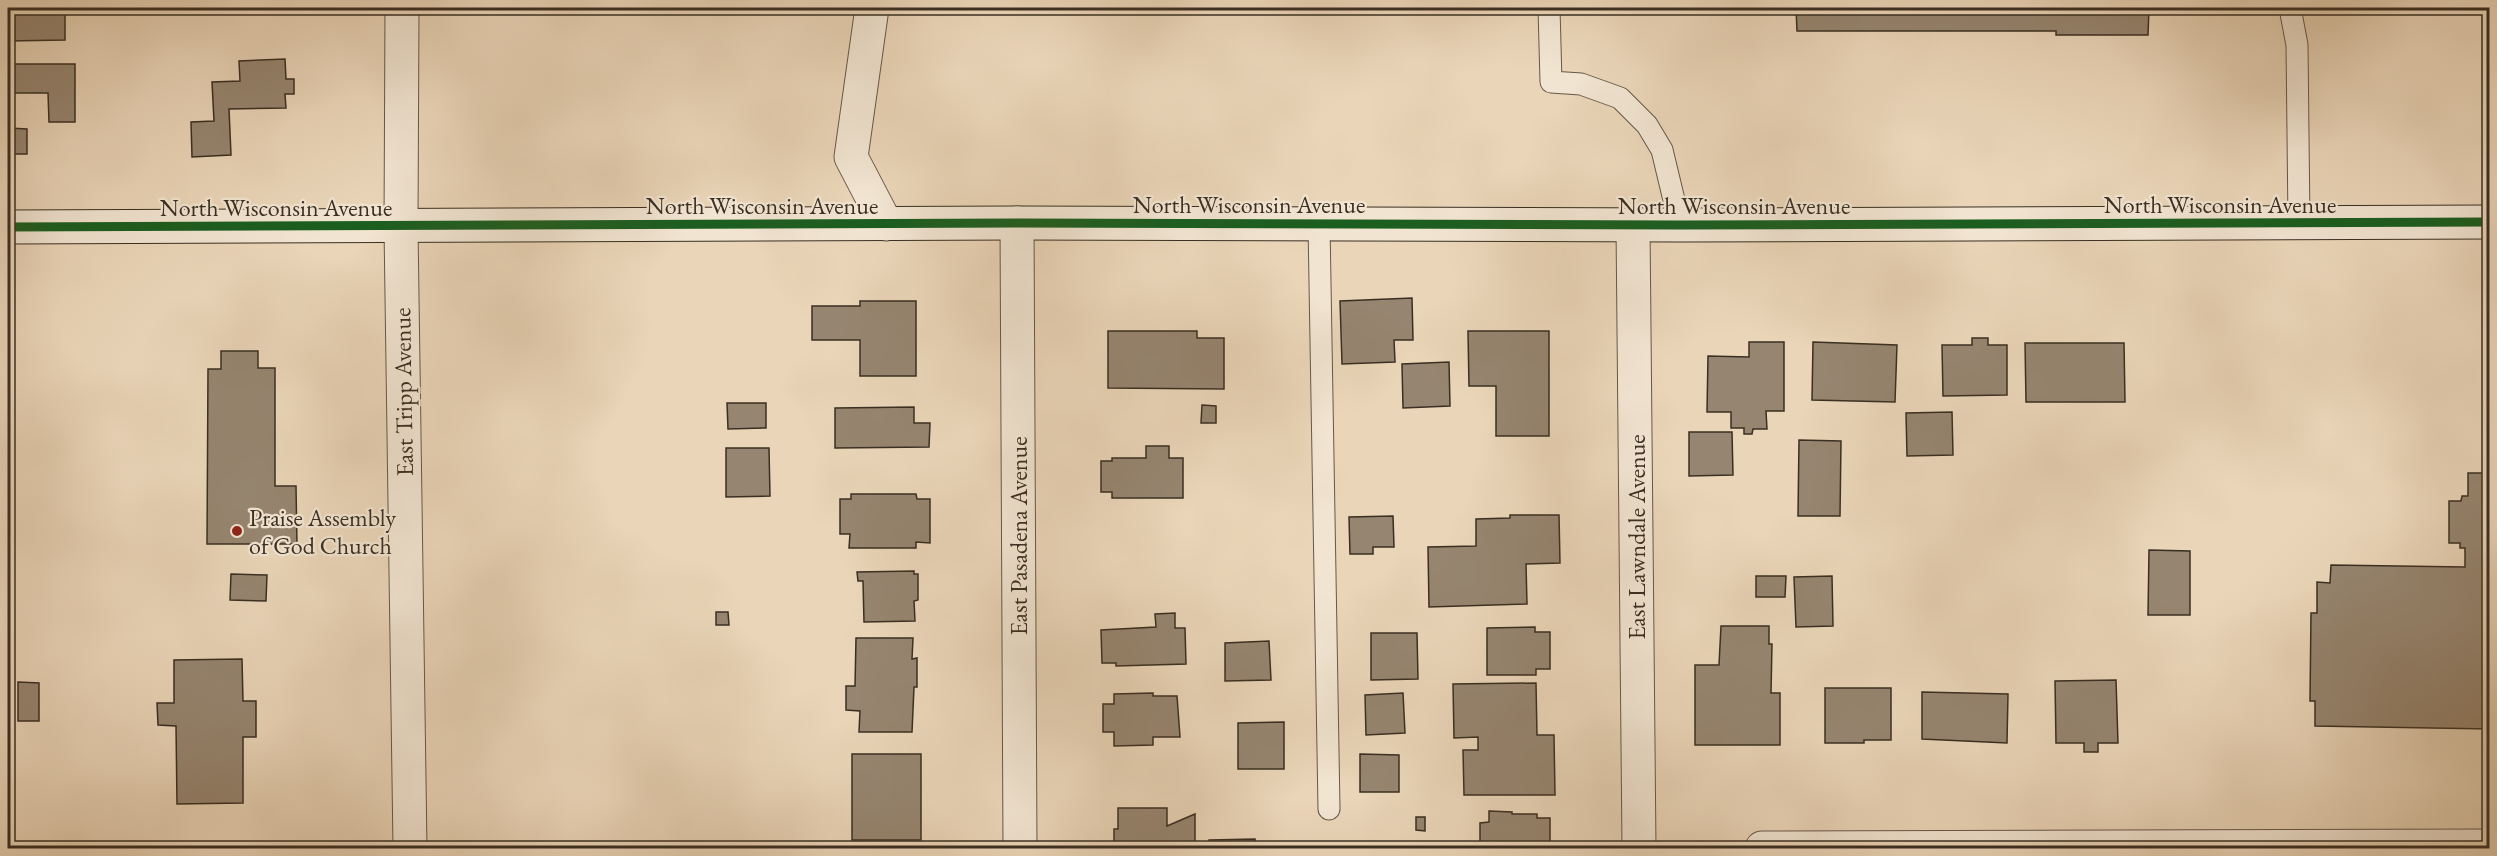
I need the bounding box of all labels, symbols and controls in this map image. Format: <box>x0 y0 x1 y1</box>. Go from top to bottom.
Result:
street label: North Wisconsin Avenue <box>1133 189 1365 220</box>
street label: North Wisconsin Avenue <box>2104 189 2336 220</box>
street label: North Wisconsin Avenue <box>646 190 878 221</box>
street label: North Wisconsin Avenue <box>1618 190 1850 221</box>
street label: North Wisconsin Avenue <box>160 192 392 223</box>
street label: East Tripp Avenue <box>386 307 420 477</box>
street label: East Lawndale Avenue <box>1621 434 1652 640</box>
street label: East Pasadena Avenue <box>1003 437 1034 635</box>
place label: Praise Assembly of God Church <box>249 502 397 561</box>
marker: Praise Assembly of God Church <box>230 524 244 538</box>

